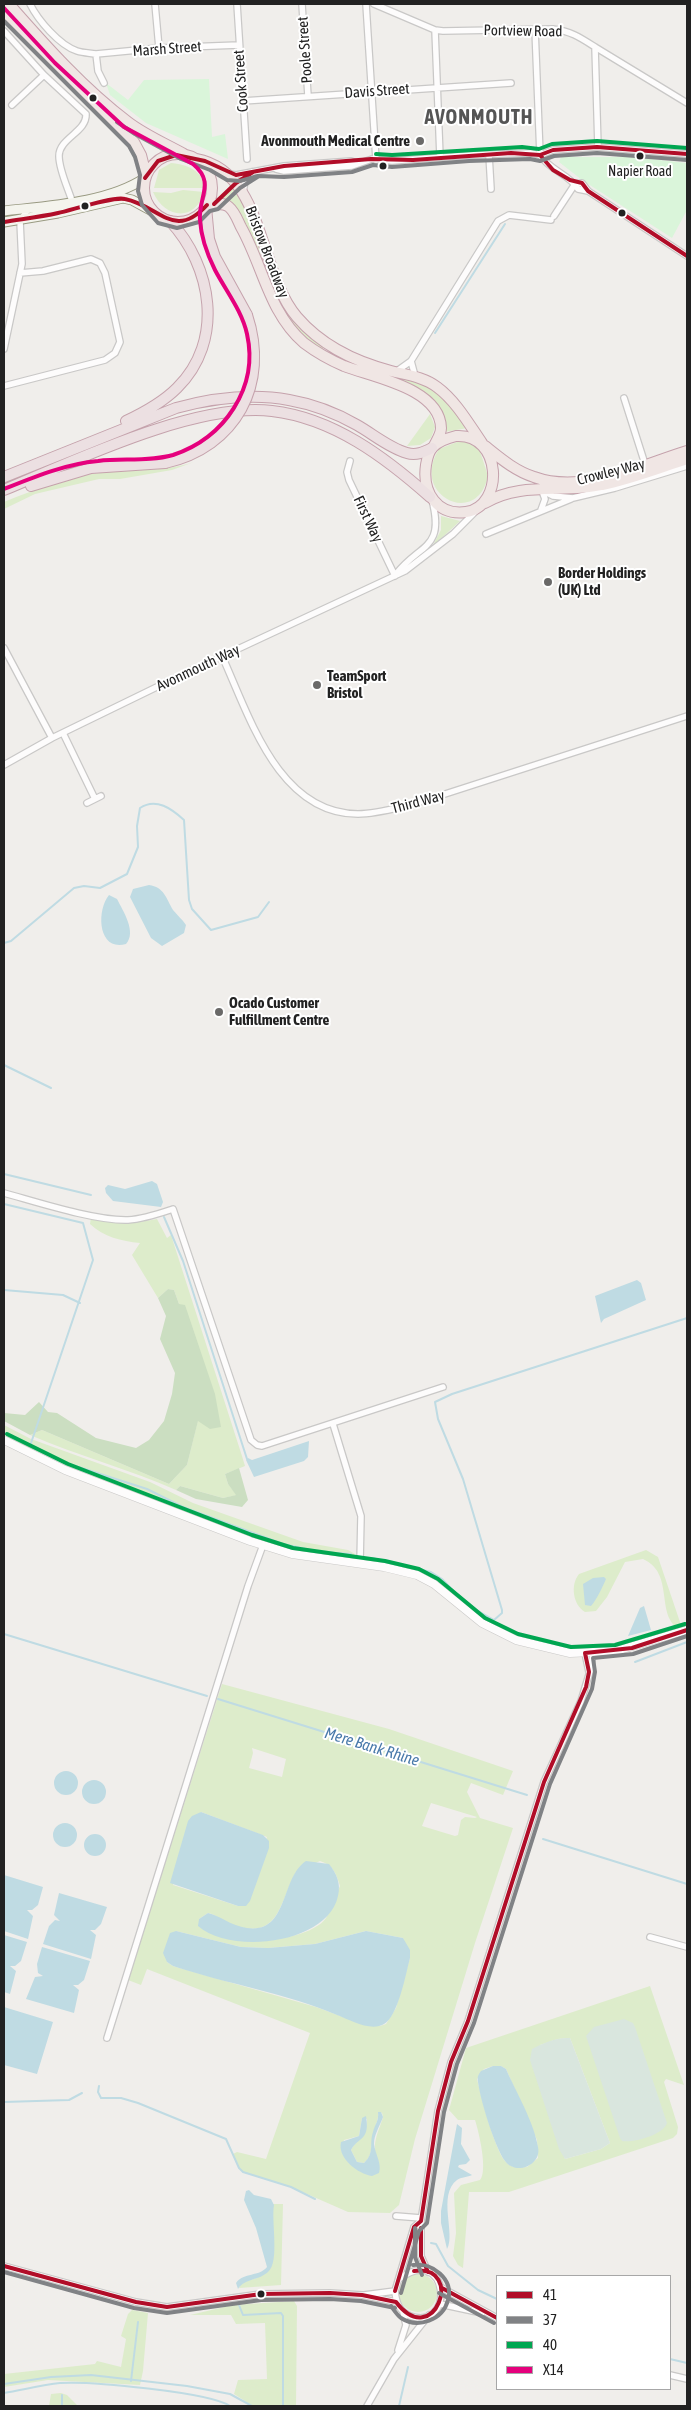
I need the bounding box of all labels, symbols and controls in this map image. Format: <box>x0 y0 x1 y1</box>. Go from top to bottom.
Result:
street label: Poole Street <box>294 16 316 84</box>
street label: Portview Road <box>483 21 563 41</box>
street label: Marsh Street <box>132 38 202 60</box>
street label: Cook Street <box>230 49 252 113</box>
street label: Davis Street <box>344 80 410 102</box>
unlabelled marker <box>88 93 98 103</box>
district label: AVONMOUTH <box>423 106 535 130</box>
place label: Avonmouth Medical Centre <box>261 132 410 150</box>
marker: Avonmouth Medical Centre <box>414 135 426 147</box>
marker: Napier Road <box>635 151 645 161</box>
unlabelled marker <box>378 161 388 171</box>
place label: Napier Road <box>608 164 672 180</box>
unlabelled marker <box>80 201 90 211</box>
street label: Bristow Broadway <box>241 204 293 300</box>
unlabelled marker <box>617 208 627 218</box>
street label: Crowley Way <box>575 455 647 489</box>
street label: First Way <box>349 493 387 545</box>
place label: Border Holdings (UK) Ltd <box>558 564 646 599</box>
marker: Border Holdings (UK) Ltd <box>542 576 554 588</box>
street label: Avonmouth Way <box>153 641 243 695</box>
place label: TeamSport Bristol <box>327 667 386 702</box>
marker: TeamSport Bristol <box>311 679 323 691</box>
street label: Third Way <box>390 786 446 818</box>
place label: Ocado Customer Fulfillment Centre <box>229 994 329 1029</box>
marker: Ocado Customer Fulfillment Centre <box>213 1006 225 1018</box>
water label: Mere Bank Rhine <box>322 1723 422 1771</box>
legend <box>496 2275 671 2390</box>
text: 41 <box>543 2286 557 2303</box>
unlabelled marker <box>256 2289 266 2299</box>
text: 37 <box>543 2311 557 2328</box>
text: 40 <box>543 2336 557 2353</box>
text: X14 <box>543 2361 564 2378</box>

